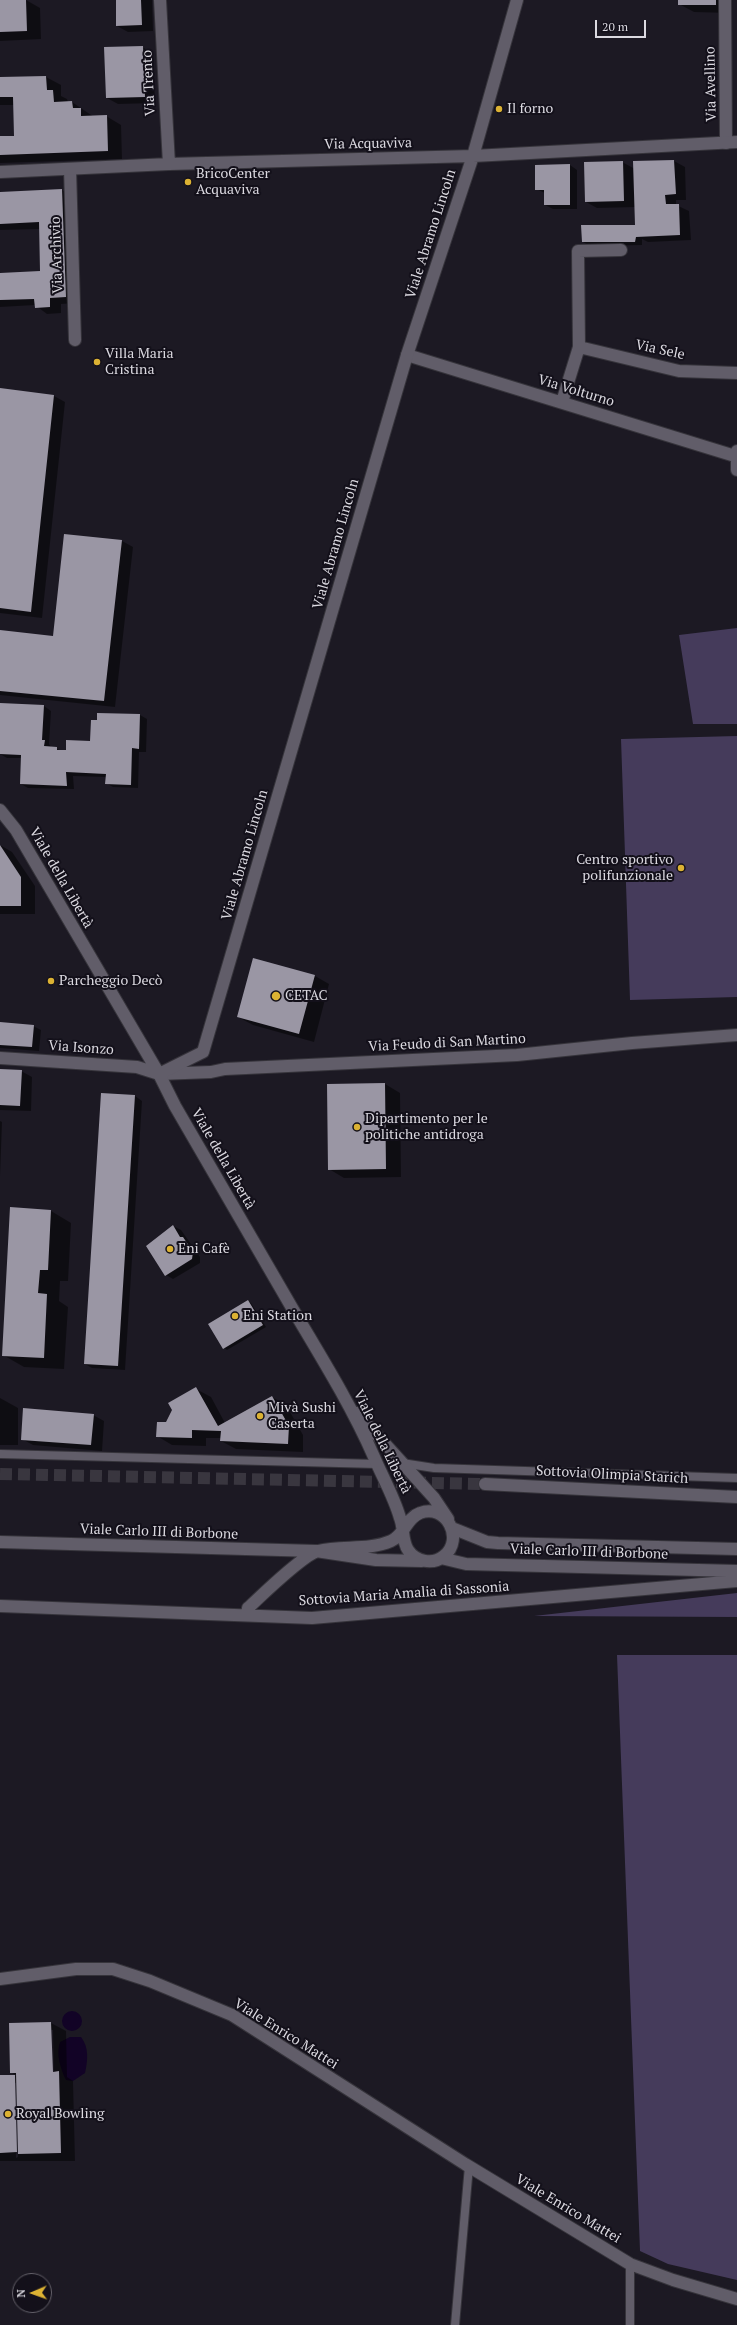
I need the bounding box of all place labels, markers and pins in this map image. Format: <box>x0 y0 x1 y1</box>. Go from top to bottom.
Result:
place label: Il forno <box>507 101 553 117</box>
marker: Il forno <box>494 104 504 114</box>
place label: BricoCenter Acquaviva <box>196 166 270 198</box>
marker: BricoCenter Acquaviva <box>183 177 193 187</box>
place label: Villa Maria Cristina <box>105 346 174 378</box>
marker: Villa Maria Cristina <box>92 357 102 367</box>
place label: Centro sportivo polifunzionale <box>576 852 673 884</box>
marker: Centro sportivo polifunzionale <box>676 863 686 873</box>
place label: Parcheggio Decò <box>59 973 163 989</box>
marker: Parcheggio Decò <box>46 976 56 986</box>
place label: CETAC <box>285 988 328 1004</box>
marker: CETAC <box>270 990 282 1002</box>
place label: Dipartimento per le politiche antidroga <box>365 1111 488 1144</box>
marker: Dipartimento per le politiche antidroga <box>352 1122 362 1132</box>
place label: Eni Cafè <box>178 1241 230 1257</box>
marker: Eni Cafè <box>165 1244 175 1254</box>
place label: Eni Station <box>243 1308 312 1324</box>
marker: Eni Station <box>230 1311 240 1321</box>
place label: Mivà Sushi Caserta <box>268 1400 336 1432</box>
marker: Mivà Sushi Caserta <box>255 1411 265 1421</box>
place label: Royal Bowling <box>16 2106 104 2122</box>
marker: Royal Bowling <box>3 2109 13 2119</box>

